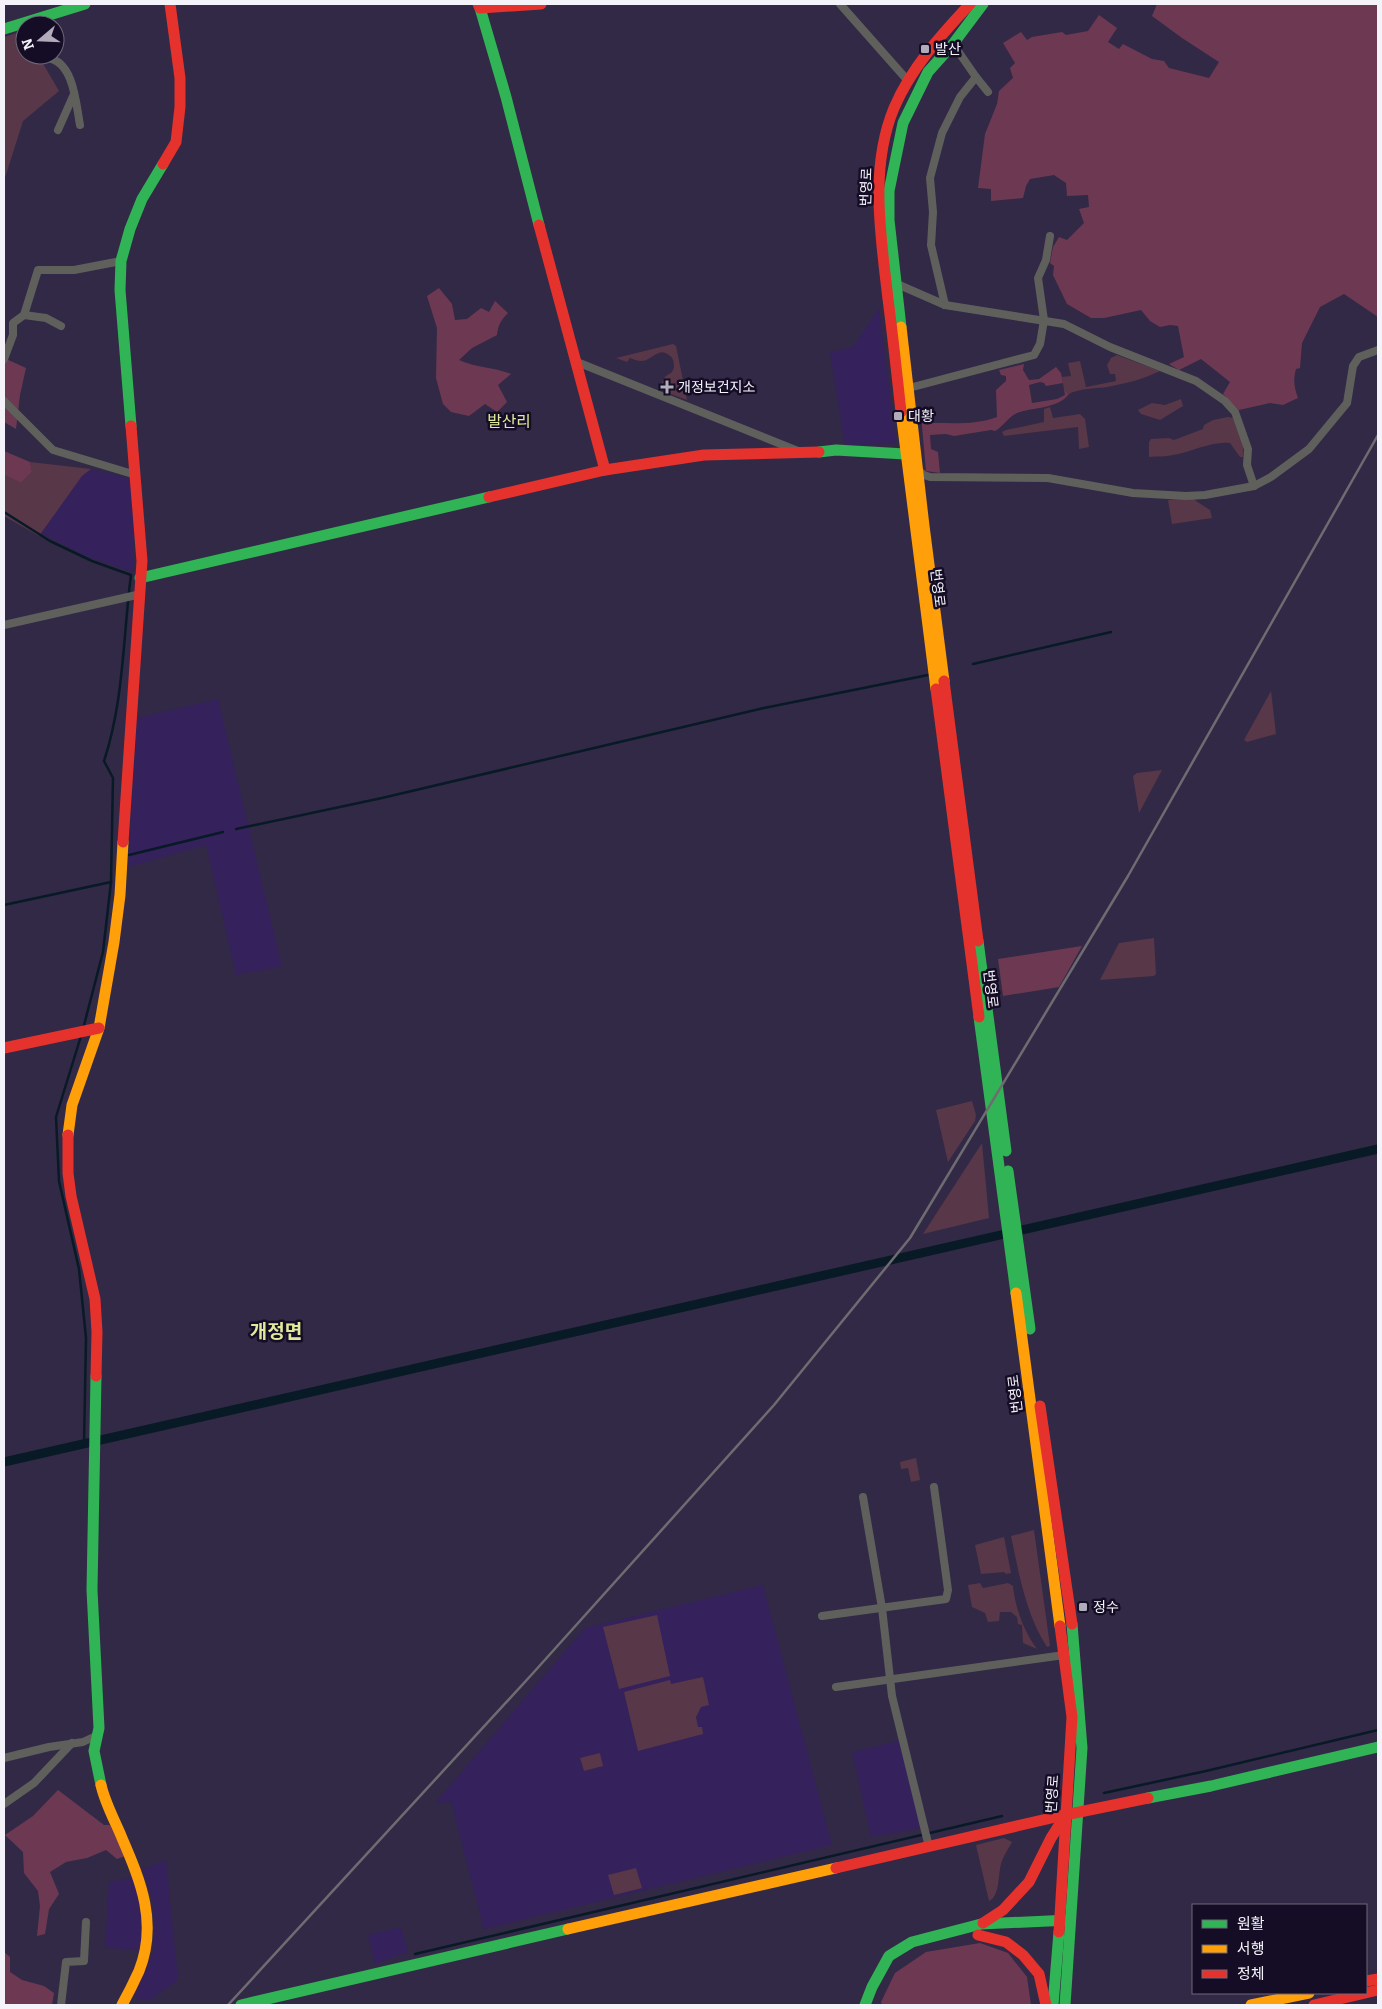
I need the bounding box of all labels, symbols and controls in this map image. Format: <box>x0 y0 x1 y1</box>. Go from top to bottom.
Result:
north arrow <box>15 15 65 65</box>
text: N <box>18 36 38 52</box>
place label: 발산 <box>935 41 961 58</box>
marker: 발산 <box>919 43 931 55</box>
street label: 번영로 <box>857 167 876 207</box>
place label: 개정보건지소 <box>678 379 755 396</box>
marker: 개정보건지소 <box>660 380 674 394</box>
place label: 대황 <box>908 408 934 425</box>
marker: 대황 <box>892 410 904 422</box>
district label: 발산리 <box>487 412 531 431</box>
street label: 번영로 <box>927 568 948 608</box>
street label: 번영로 <box>980 969 1001 1009</box>
district label: 개정면 <box>250 1320 302 1343</box>
street label: 번영로 <box>1005 1374 1026 1414</box>
place label: 정수 <box>1093 1599 1119 1616</box>
marker: 정수 <box>1077 1601 1089 1613</box>
street label: 번영로 <box>1043 1774 1062 1814</box>
legend <box>1192 1904 1367 1994</box>
text: 원활 <box>1237 1915 1265 1933</box>
text: 서행 <box>1237 1940 1265 1958</box>
text: 정체 <box>1237 1965 1265 1983</box>

